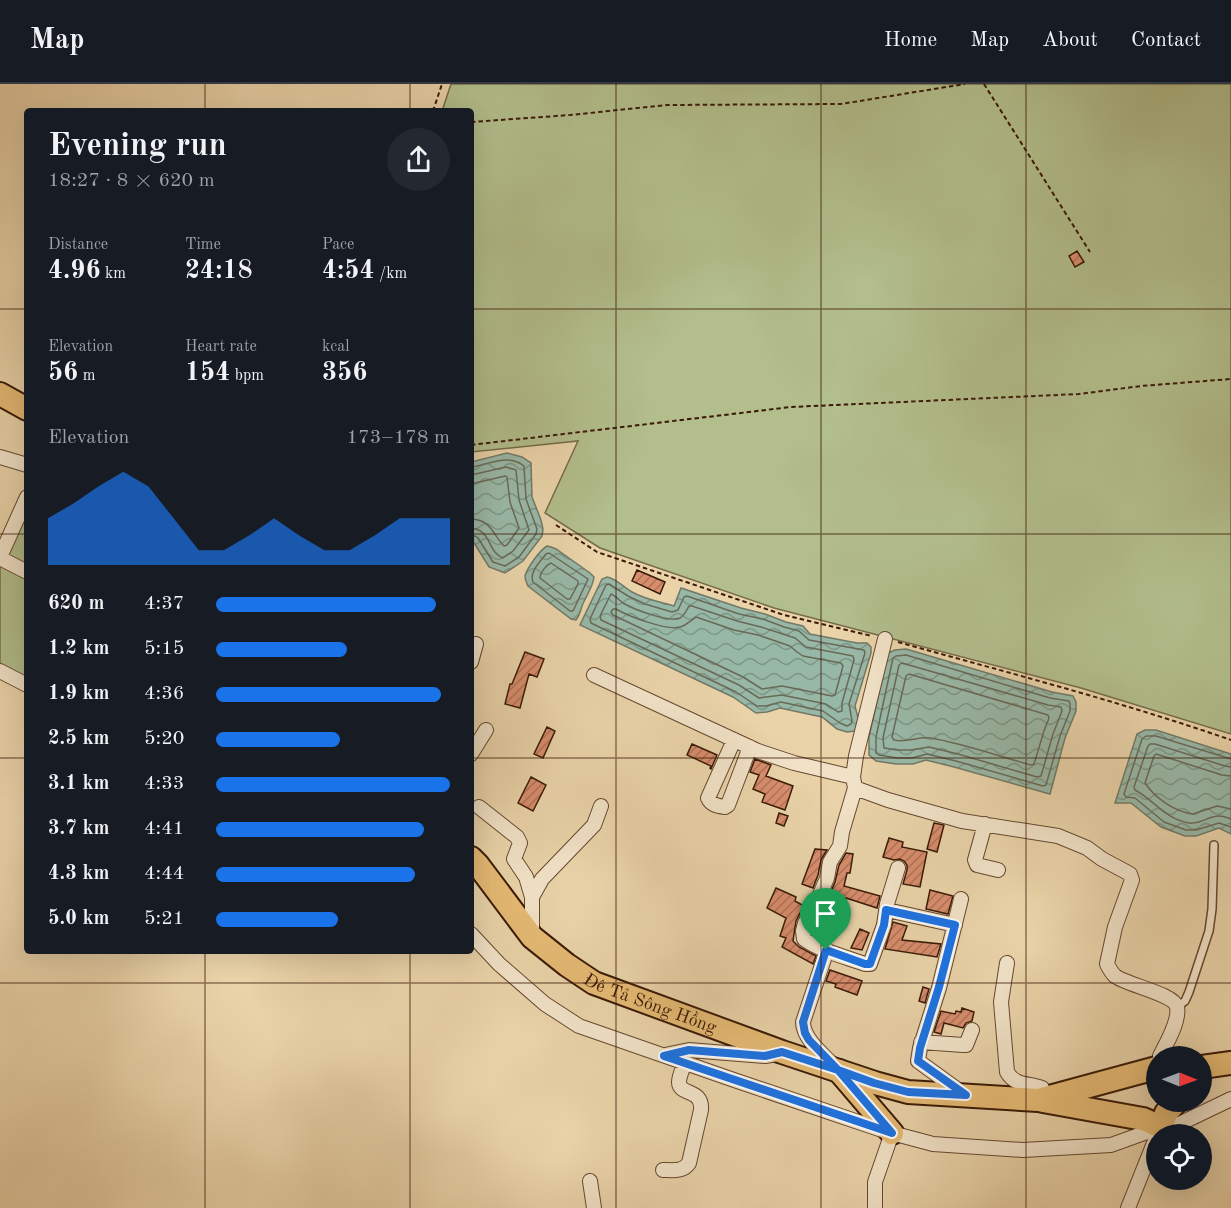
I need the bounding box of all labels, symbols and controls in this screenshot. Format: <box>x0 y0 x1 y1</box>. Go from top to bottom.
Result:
text: Map <box>30 27 84 55</box>
text: Home <box>884 30 937 51</box>
text: Map <box>970 30 1009 51</box>
text: About <box>1042 30 1098 51</box>
text: Contact <box>1131 30 1201 51</box>
button: share <box>387 128 450 191</box>
text: Evening run <box>48 130 227 163</box>
text: 18:27 · 8 × 620 m <box>48 171 215 191</box>
text: Distance <box>48 237 108 253</box>
text: Time <box>185 237 221 253</box>
text: Pace <box>322 237 354 253</box>
text: 4.96 <box>48 258 101 284</box>
text: 24:18 <box>185 258 253 284</box>
text: 4:54 <box>322 258 375 284</box>
text: km <box>101 266 126 282</box>
text: /km <box>375 266 407 282</box>
text: Elevation <box>48 339 113 355</box>
text: Heart rate <box>185 339 257 355</box>
text: kcal <box>322 339 350 355</box>
text: 56 <box>48 360 78 386</box>
text: 154 <box>185 360 230 386</box>
text: 356 <box>322 360 367 386</box>
text: m <box>78 368 95 384</box>
text: bpm <box>230 368 264 384</box>
text: Elevation <box>48 428 129 448</box>
text: 173–178 m <box>347 428 450 448</box>
text: 620 m <box>48 594 104 614</box>
text: 4:37 <box>144 594 184 614</box>
text: 1.2 km <box>48 639 110 659</box>
text: 5:15 <box>144 639 184 659</box>
text: 1.9 km <box>48 684 110 704</box>
text: 4:36 <box>144 684 184 704</box>
text: 2.5 km <box>48 729 110 749</box>
text: 5:20 <box>144 729 184 749</box>
text: 3.1 km <box>48 774 110 794</box>
text: 4:33 <box>144 774 184 794</box>
text: 3.7 km <box>48 819 110 839</box>
text: 4:41 <box>144 819 184 839</box>
text: 4.3 km <box>48 864 110 884</box>
text: 4:44 <box>144 864 184 884</box>
pin <box>800 888 851 950</box>
icon: arrive <box>809 897 842 930</box>
text: 5.0 km <box>48 909 110 929</box>
text: 5:21 <box>144 909 184 929</box>
street label: Đê Tả Sông Hồng <box>580 971 719 1037</box>
north arrow <box>1146 1046 1212 1112</box>
map controls <box>1146 1046 1212 1190</box>
button: locate <box>1146 1124 1212 1190</box>

